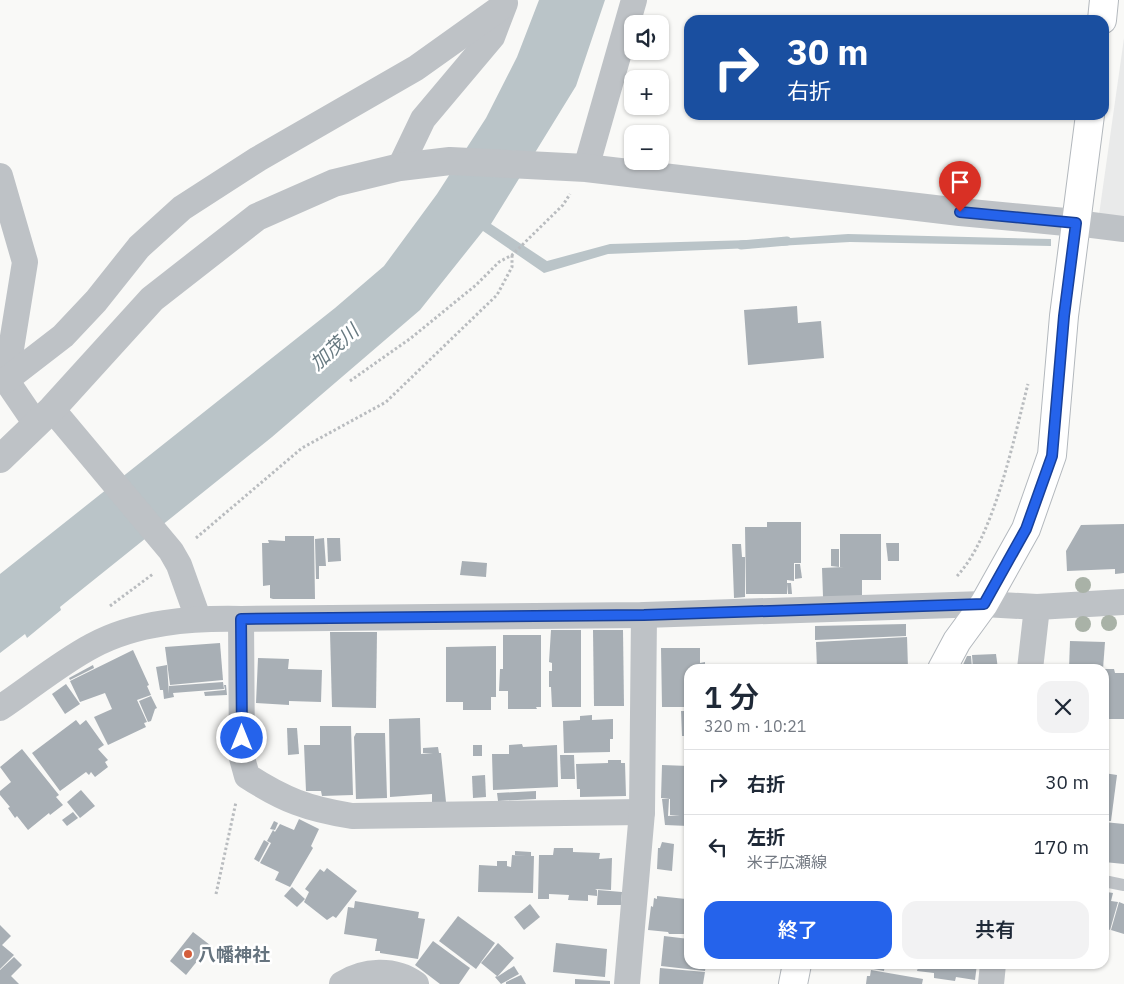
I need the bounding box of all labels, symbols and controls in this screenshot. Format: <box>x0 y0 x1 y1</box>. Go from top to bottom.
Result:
map controls <box>624 15 669 170</box>
button: sound <box>624 15 669 60</box>
text: 30 m <box>787 29 869 75</box>
icon: right <box>704 35 769 100</box>
button: + <box>624 70 669 115</box>
text: 右折 <box>787 76 831 105</box>
button: − <box>624 125 669 170</box>
pin <box>939 161 981 212</box>
icon: arrive <box>946 168 974 196</box>
water label: 加茂川 <box>305 318 365 375</box>
text: 1 分 <box>704 677 759 716</box>
button: close <box>1037 681 1089 733</box>
position arrow <box>215 711 267 763</box>
text: 320 m · 10:21 <box>704 716 806 736</box>
icon: right <box>704 768 732 796</box>
text: 30 m <box>1045 770 1089 794</box>
text: 右折 <box>747 772 785 796</box>
text: 左折 <box>747 825 785 849</box>
icon: left <box>704 833 732 861</box>
text: 170 m <box>1034 835 1089 859</box>
text: 米子広瀬線 <box>747 852 827 872</box>
button: 終了 <box>704 901 892 959</box>
button: 共有 <box>902 901 1089 959</box>
place label: 八幡神社 <box>198 943 270 966</box>
marker: 八幡神社 <box>182 948 194 960</box>

